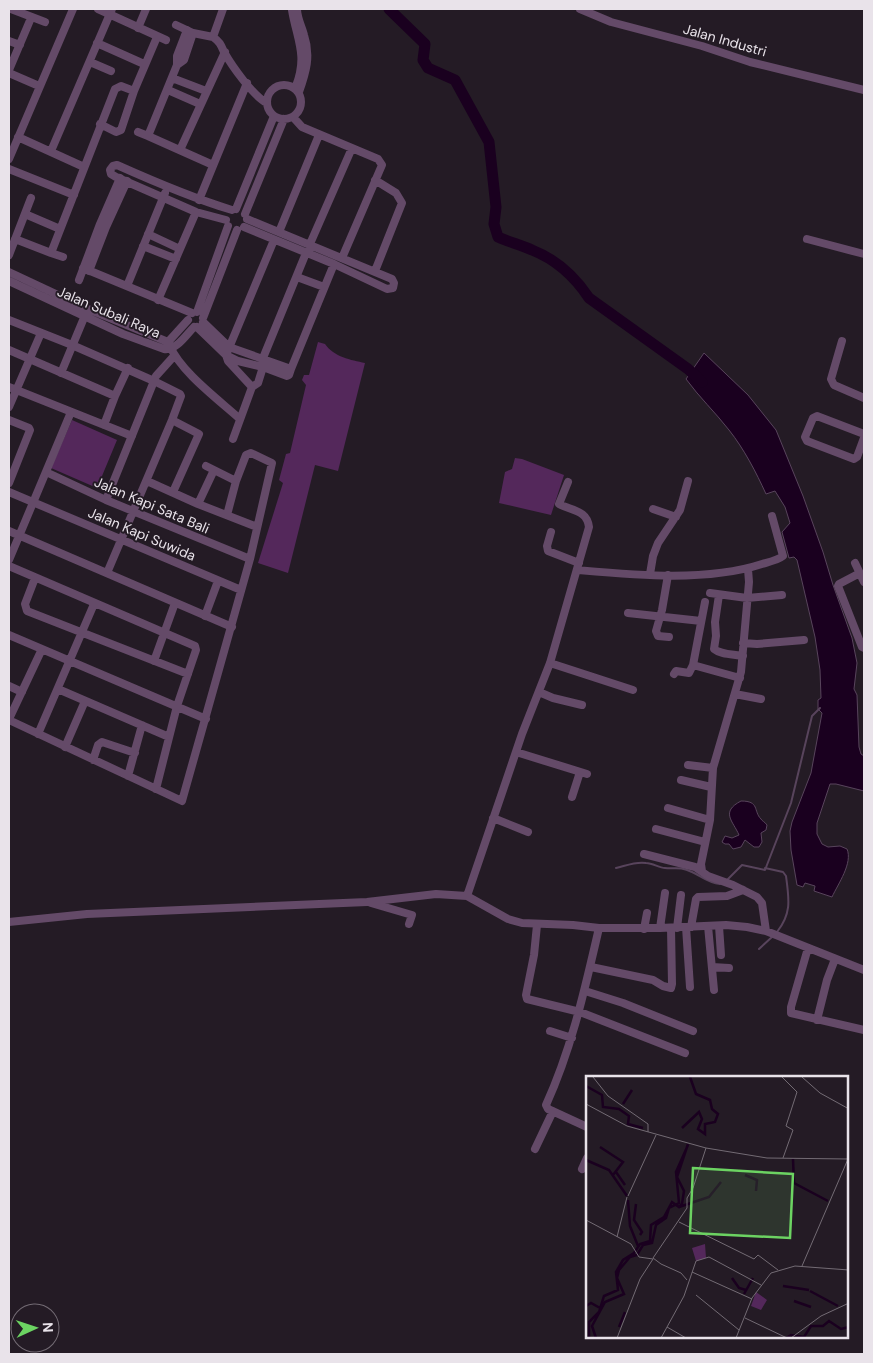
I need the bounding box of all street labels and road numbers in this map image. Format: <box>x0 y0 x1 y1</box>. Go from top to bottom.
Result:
street label: Jalan Industri <box>681 19 769 61</box>
street label: Jalan Subali Raya <box>55 282 163 342</box>
street label: Jalan Kapi Sata Bali <box>92 473 212 537</box>
street label: Jalan Kapi Suwida <box>86 503 198 565</box>

